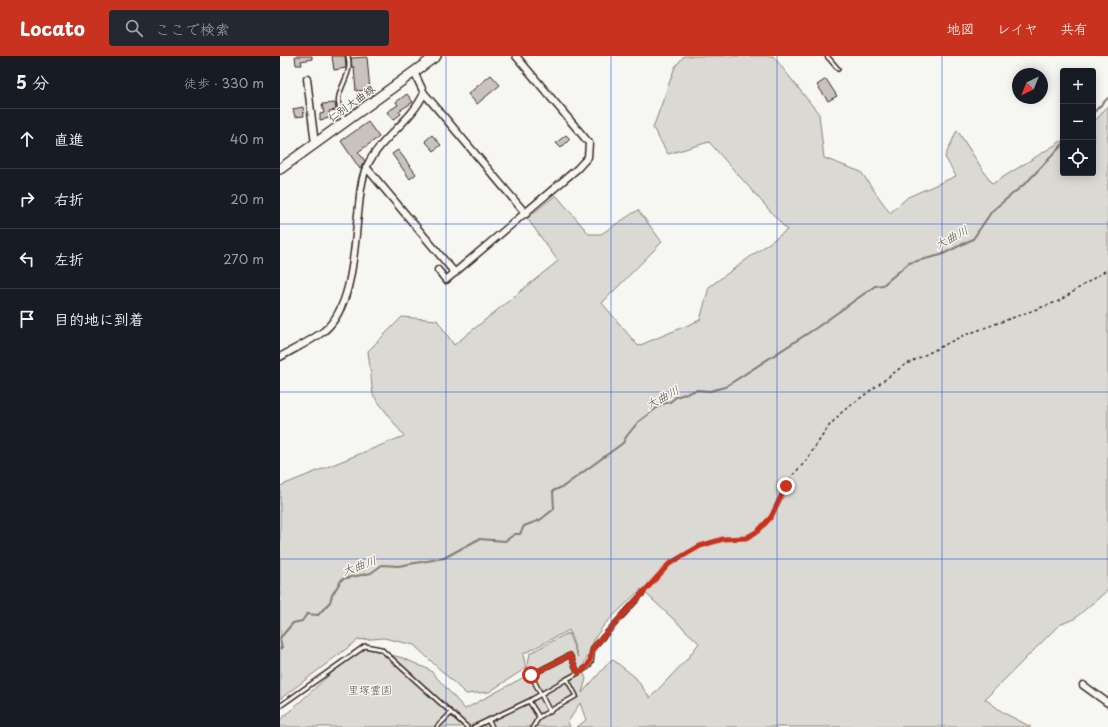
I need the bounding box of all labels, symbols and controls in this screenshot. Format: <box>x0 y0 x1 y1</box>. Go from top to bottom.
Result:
search box <box>109 10 389 46</box>
text: Locato <box>20 14 85 42</box>
icon: search <box>123 17 145 39</box>
text: ここで検索 <box>155 17 230 40</box>
text: 地図 <box>947 18 975 39</box>
text: レイヤ <box>997 18 1038 39</box>
text: 共有 <box>1060 18 1088 39</box>
north arrow <box>1012 68 1048 104</box>
map controls <box>1060 68 1096 176</box>
button: + <box>1060 68 1096 104</box>
text: 5 分 <box>16 69 49 95</box>
text: 徒歩 · 330 m <box>184 73 264 92</box>
street label: 仁別大曲線 <box>324 80 378 126</box>
button: − <box>1060 104 1096 140</box>
text: 直進 <box>54 127 84 150</box>
icon: ahead <box>16 128 38 150</box>
text: 40 m <box>230 129 264 148</box>
button: locate <box>1060 140 1096 176</box>
text: 右折 <box>54 187 84 210</box>
icon: right <box>16 188 38 210</box>
text: 20 m <box>230 189 264 208</box>
water label: 大曲川 <box>931 221 971 253</box>
text: 左折 <box>54 247 84 270</box>
icon: left <box>16 248 38 270</box>
text: 270 m <box>223 249 264 268</box>
text: 目的地に到着 <box>54 307 144 330</box>
icon: arrive <box>16 308 38 330</box>
water label: 大曲川 <box>642 381 682 413</box>
route end <box>777 477 795 495</box>
water label: 大曲川 <box>339 550 379 580</box>
route start <box>522 666 540 684</box>
park label: 里塚霊園 <box>348 681 392 698</box>

